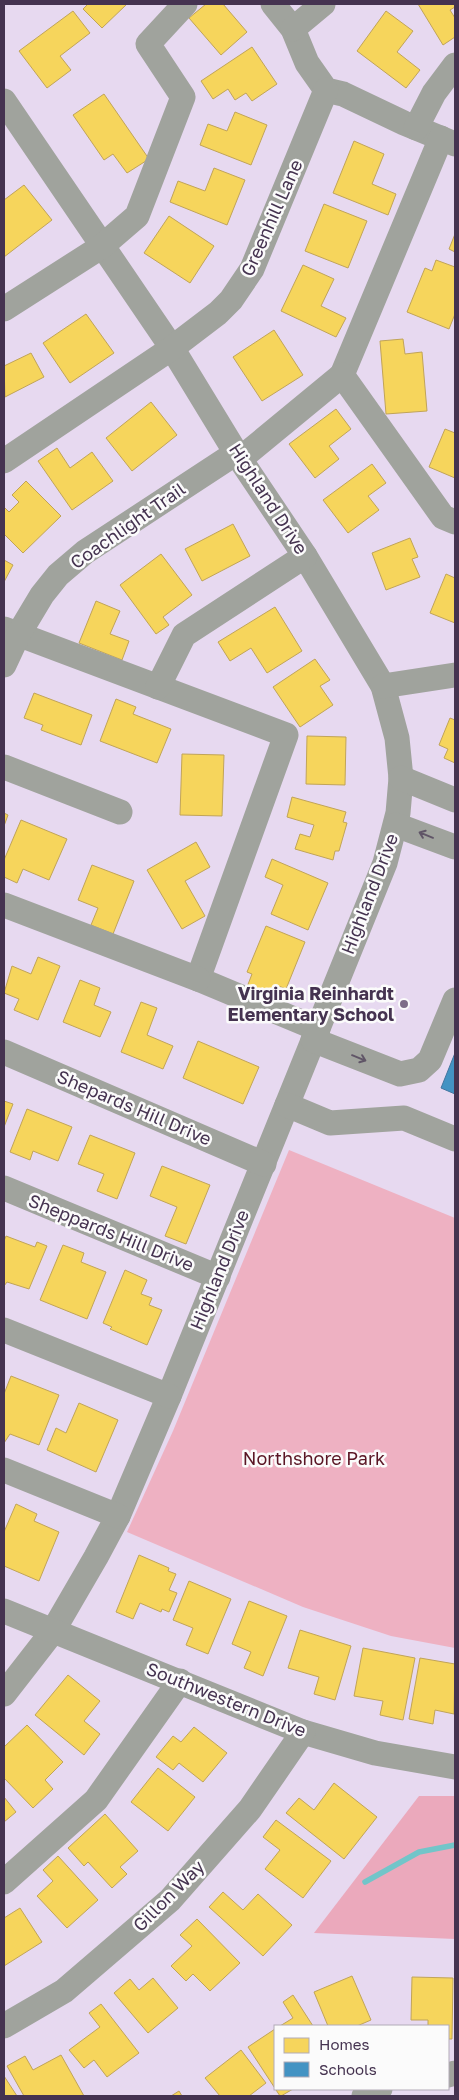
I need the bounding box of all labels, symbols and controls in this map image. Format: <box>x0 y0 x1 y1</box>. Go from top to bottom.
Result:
street label: Greenhill Lane <box>236 156 307 279</box>
street label: Highland Drive <box>225 439 313 558</box>
street label: Coachlight Trail <box>66 477 189 573</box>
street label: Highland Drive <box>336 830 402 957</box>
one-way arrow <box>419 830 434 840</box>
place label: Virginia Reinhardt Elementary School <box>228 982 394 1025</box>
marker: Virginia Reinhardt Elementary School <box>398 998 410 1010</box>
one-way arrow <box>351 1053 366 1063</box>
street label: Shepards Hill Drive <box>54 1065 215 1150</box>
street label: Sheppards Hill Drive <box>25 1189 197 1275</box>
street label: Highland Drive <box>185 1206 253 1333</box>
park label: Northshore Park <box>243 1447 385 1469</box>
street label: Southwestern Drive <box>143 1657 310 1741</box>
street label: Gillon Way <box>128 1855 208 1935</box>
legend <box>274 2025 449 2090</box>
text: Homes <box>319 2035 369 2053</box>
text: Schools <box>319 2060 377 2078</box>

